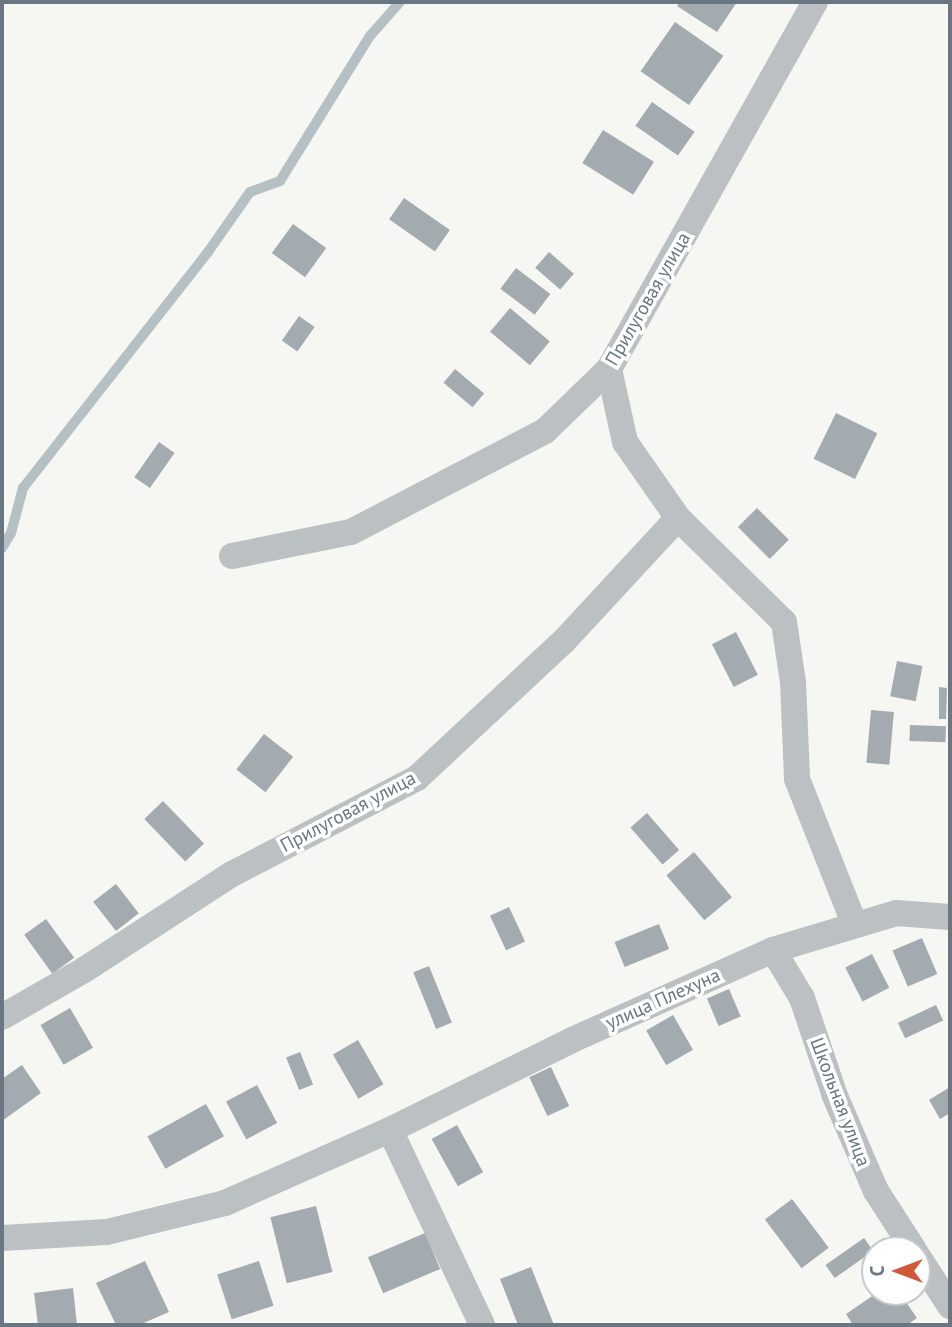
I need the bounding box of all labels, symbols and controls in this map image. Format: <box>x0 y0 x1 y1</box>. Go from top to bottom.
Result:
street label: Прилуговая улица <box>601 228 695 370</box>
street label: Прилуговая улица <box>277 767 419 857</box>
street label: улица Плехуна <box>602 964 724 1034</box>
street label: Школьная улица <box>805 1034 875 1170</box>
north arrow <box>861 1236 931 1306</box>
text: С <box>865 1266 889 1276</box>

